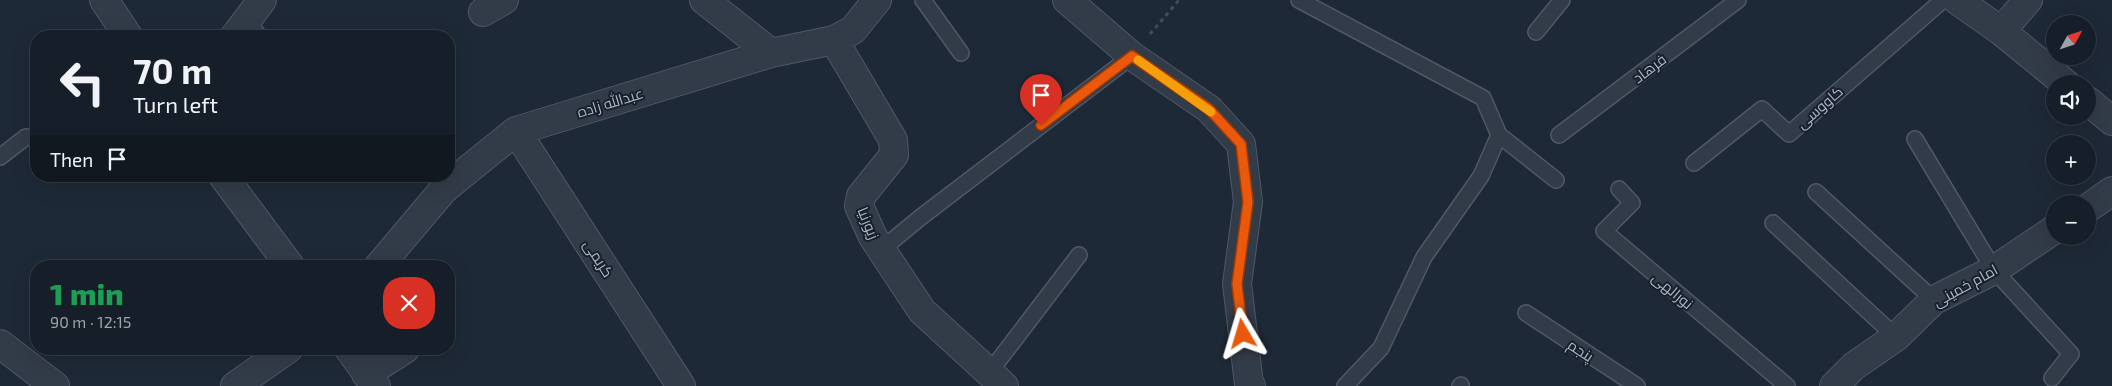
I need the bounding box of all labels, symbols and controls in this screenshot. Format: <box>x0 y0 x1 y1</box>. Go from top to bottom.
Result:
north arrow <box>2046 15 2096 65</box>
map controls <box>2046 15 2096 245</box>
text: 70 m <box>133 49 212 91</box>
icon: left <box>50 50 115 115</box>
street label: فرهاد <box>1629 50 1670 87</box>
pin <box>1020 74 1062 125</box>
button: sound <box>2046 75 2096 125</box>
icon: arrive <box>1027 81 1055 109</box>
street label: کاووسی <box>1792 82 1847 134</box>
street label: عبدالله زاده <box>575 83 646 122</box>
text: Turn left <box>133 91 218 117</box>
button: + <box>2046 135 2096 185</box>
icon: arrive <box>103 145 131 173</box>
text: Then <box>50 148 93 171</box>
button: − <box>2046 195 2096 245</box>
street label: زیورنیا <box>853 204 884 242</box>
street label: کریمی <box>579 236 618 281</box>
street label: امام خمینی <box>1929 260 2002 312</box>
street label: نورالهی <box>1648 268 1697 314</box>
text: 1 min <box>50 275 124 311</box>
button: close <box>383 277 435 329</box>
position arrow <box>1216 307 1268 359</box>
text: 90 m · 12:15 <box>50 312 131 331</box>
street label: پنجم <box>1564 335 1597 367</box>

